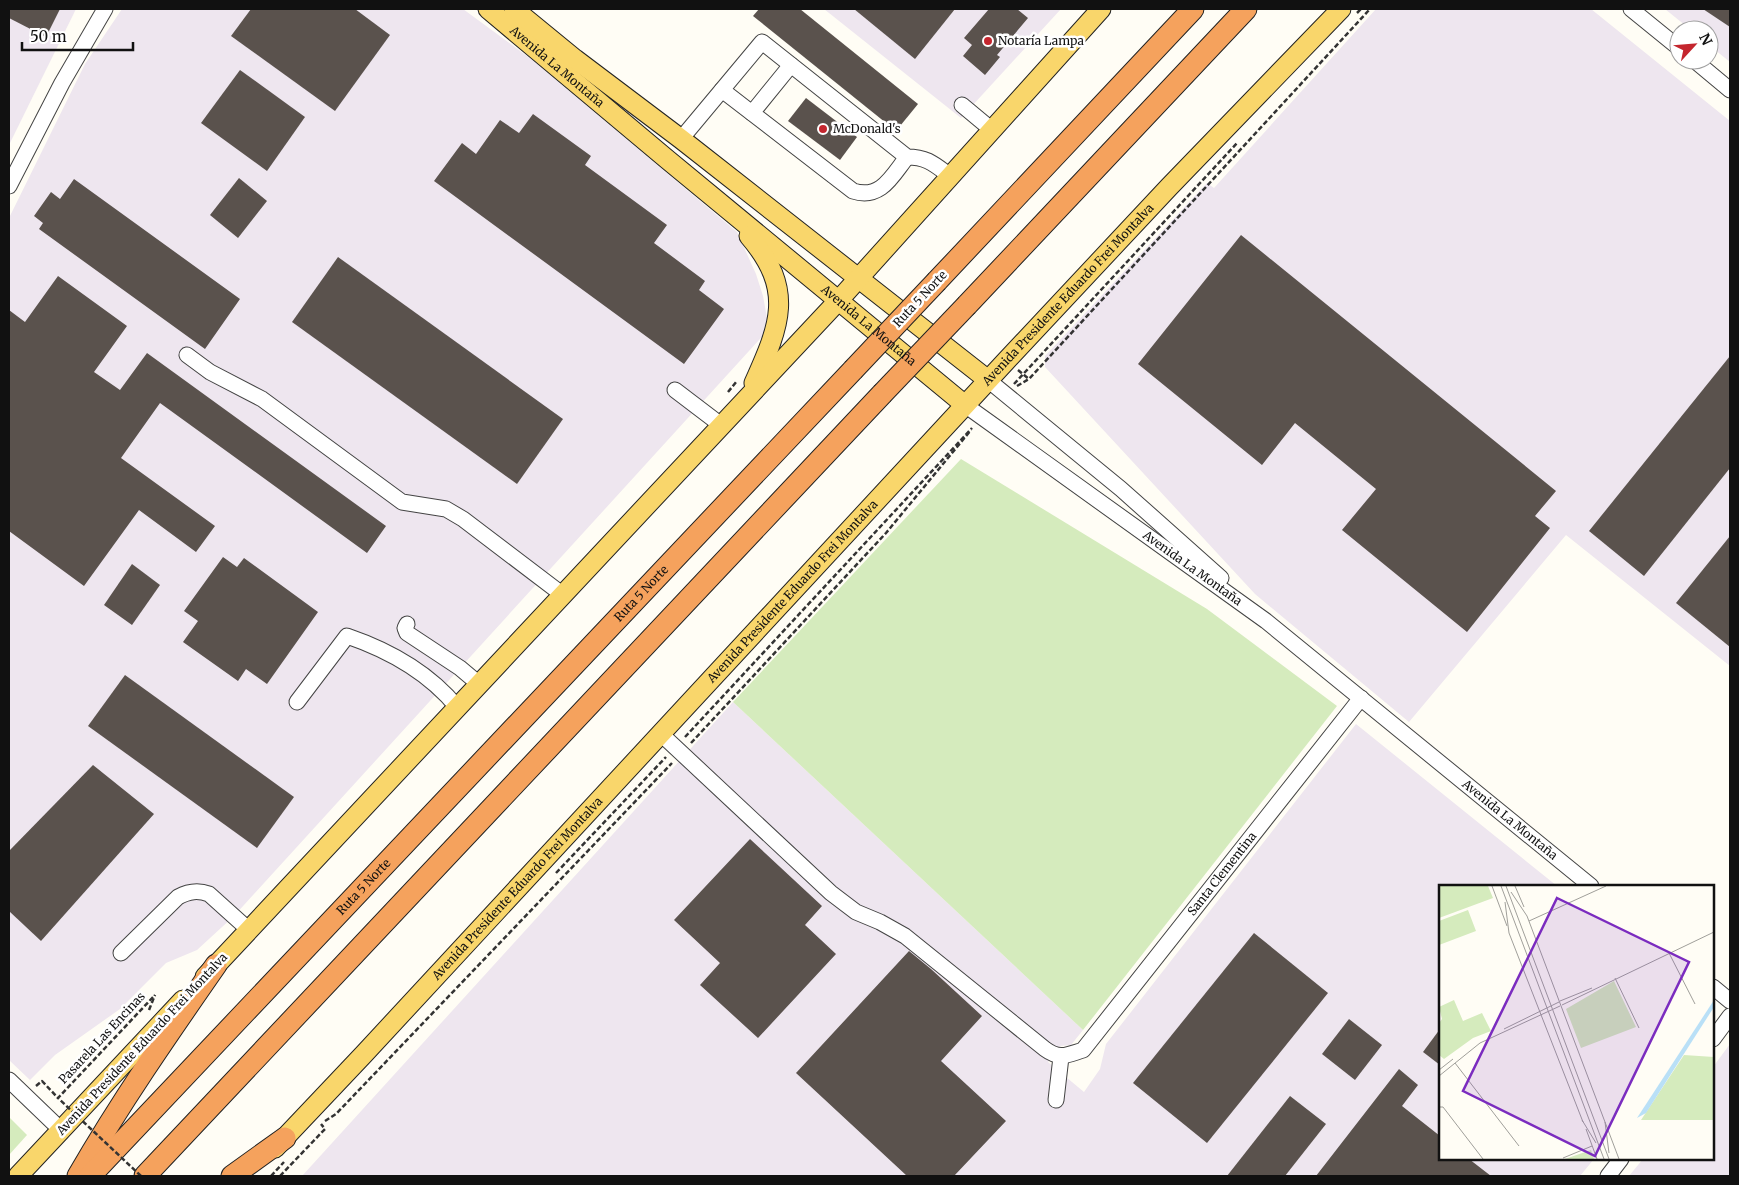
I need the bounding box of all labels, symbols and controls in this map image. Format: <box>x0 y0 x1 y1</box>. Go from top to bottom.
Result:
scale bar <box>22 20 134 52</box>
north arrow <box>1669 20 1719 70</box>
street label: Avenida La Montaña <box>506 22 608 111</box>
text: 50 m <box>30 27 67 46</box>
text: N <box>1695 30 1716 48</box>
place label: Notaría Lampa <box>998 33 1084 48</box>
marker: Notaría Lampa <box>982 35 994 47</box>
place label: McDonald's <box>833 121 901 136</box>
marker: McDonald's <box>817 123 829 135</box>
street label: Avenida Presidente Eduardo Frei Montalva <box>978 200 1157 389</box>
street label: Ruta 5 Norte <box>890 267 950 330</box>
street label: Avenida La Montaña <box>818 281 920 369</box>
street label: Avenida Presidente Eduardo Frei Montalva <box>703 496 881 686</box>
street label: Avenida La Montaña <box>1139 527 1246 609</box>
street label: Ruta 5 Norte <box>611 562 671 624</box>
street label: Avenida La Montaña <box>1459 775 1561 863</box>
street label: Avenida Presidente Eduardo Frei Montalva <box>428 793 606 983</box>
street label: Santa Clementina <box>1184 828 1260 918</box>
street label: Ruta 5 Norte <box>333 855 393 918</box>
inset map <box>1439 885 1714 1160</box>
street label: Avenida Presidente Eduardo Frei Montalva <box>52 949 231 1139</box>
street label: Pasarela Las Encinas <box>55 989 148 1087</box>

